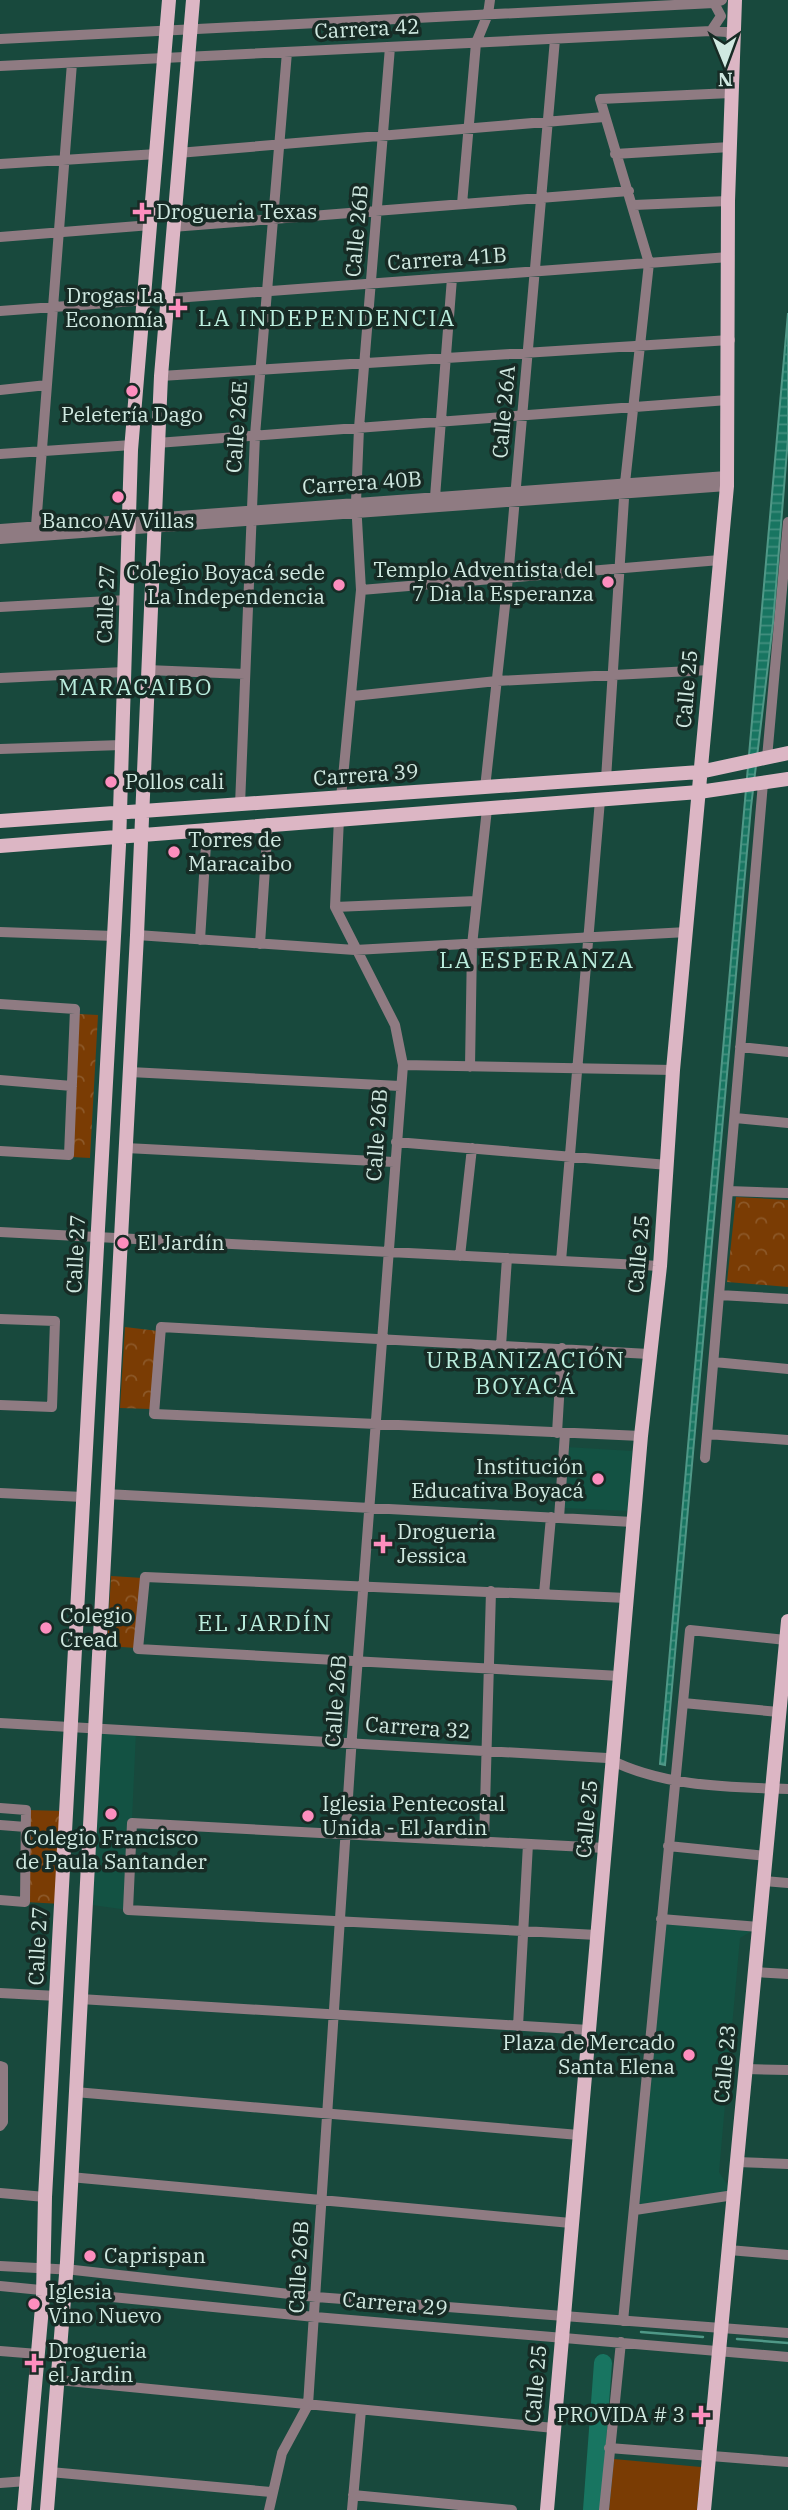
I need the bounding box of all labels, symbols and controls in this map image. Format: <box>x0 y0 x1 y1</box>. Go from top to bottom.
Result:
street label: Carrera 42 <box>313 11 420 45</box>
north arrow <box>690 28 760 98</box>
text: N <box>718 68 733 92</box>
street label: Calle 26B <box>338 183 374 278</box>
place label: Drogueria Texas <box>156 197 317 225</box>
marker: Drogueria Texas <box>134 204 150 220</box>
street label: Carrera 41B <box>386 240 508 276</box>
place label: Drogas La Economía <box>65 281 164 333</box>
marker: Drogas La Economía <box>170 300 186 316</box>
district label: LA INDEPENDENCIA <box>198 302 456 332</box>
street label: Calle 26A <box>485 364 521 460</box>
street label: Calle 26E <box>219 380 253 474</box>
marker: Peletería Dago <box>124 383 140 399</box>
place label: Peletería Dago <box>61 400 203 428</box>
street label: Carrera 40B <box>301 464 423 500</box>
marker: Banco AV Villas <box>110 489 126 505</box>
place label: Banco AV Villas <box>42 506 194 534</box>
place label: Templo Adventista del 7 Dia la Esperanza <box>373 555 594 607</box>
place label: Colegio Boyacá sede La Independencia <box>126 558 325 610</box>
street label: Calle 27 <box>90 564 120 644</box>
marker: Templo Adventista del 7 Dia la Esperanza <box>600 574 616 590</box>
marker: Colegio Boyacá sede La Independencia <box>331 577 347 593</box>
street label: Calle 25 <box>669 648 703 729</box>
district label: MARACAIBO <box>59 671 213 701</box>
street label: Carrera 39 <box>312 756 420 792</box>
place label: Pollos cali <box>125 767 224 795</box>
marker: Pollos cali <box>103 774 119 790</box>
place label: Torres de Maracaibo <box>188 825 292 877</box>
marker: Torres de Maracaibo <box>166 844 182 860</box>
district label: LA ESPERANZA <box>439 944 635 974</box>
street label: Calle 26B <box>359 1088 393 1182</box>
street label: Calle 25 <box>621 1213 655 1294</box>
street label: Calle 27 <box>59 1214 91 1294</box>
place label: El Jardín <box>137 1228 225 1256</box>
marker: El Jardín <box>115 1235 131 1251</box>
district label: URBANIZACIÓN BOYACÁ <box>426 1344 626 1400</box>
place label: Institución Educativa Boyacá <box>411 1452 584 1504</box>
marker: Institución Educativa Boyacá <box>590 1471 606 1487</box>
place label: Drogueria Jessica <box>397 1517 496 1569</box>
marker: Drogueria Jessica <box>375 1536 391 1552</box>
place label: Colegio Cread <box>60 1601 133 1653</box>
district label: EL JARDÍN <box>197 1607 333 1637</box>
marker: Colegio Cread <box>38 1620 54 1636</box>
street label: Calle 26B <box>318 1654 352 1748</box>
street label: Carrera 32 <box>364 1709 472 1745</box>
street label: Calle 25 <box>569 1778 603 1859</box>
place label: Iglesia Pentecostal Unida - El Jardin <box>322 1789 505 1841</box>
marker: Colegio Francisco de Paula Santander <box>103 1806 119 1822</box>
marker: Iglesia Pentecostal Unida - El Jardin <box>300 1808 316 1824</box>
place label: Colegio Francisco de Paula Santander <box>15 1823 207 1875</box>
street label: Calle 27 <box>21 1906 53 1986</box>
street label: Calle 23 <box>707 2023 741 2104</box>
place label: Plaza de Mercado Santa Elena <box>502 2028 675 2080</box>
marker: Plaza de Mercado Santa Elena <box>681 2047 697 2063</box>
street label: Calle 26B <box>282 2220 314 2314</box>
place label: Caprispan <box>104 2241 206 2269</box>
marker: Caprispan <box>82 2248 98 2264</box>
place label: Iglesia Vino Nuevo <box>48 2277 162 2329</box>
street label: Carrera 29 <box>341 2284 449 2322</box>
marker: Iglesia Vino Nuevo <box>26 2296 42 2312</box>
place label: Drogueria el Jardin <box>48 2336 147 2388</box>
street label: Calle 25 <box>518 2343 552 2424</box>
marker: Drogueria el Jardin <box>26 2355 42 2371</box>
place label: PROVIDA # 3 <box>557 2400 685 2428</box>
marker: PROVIDA # 3 <box>691 2405 711 2425</box>

